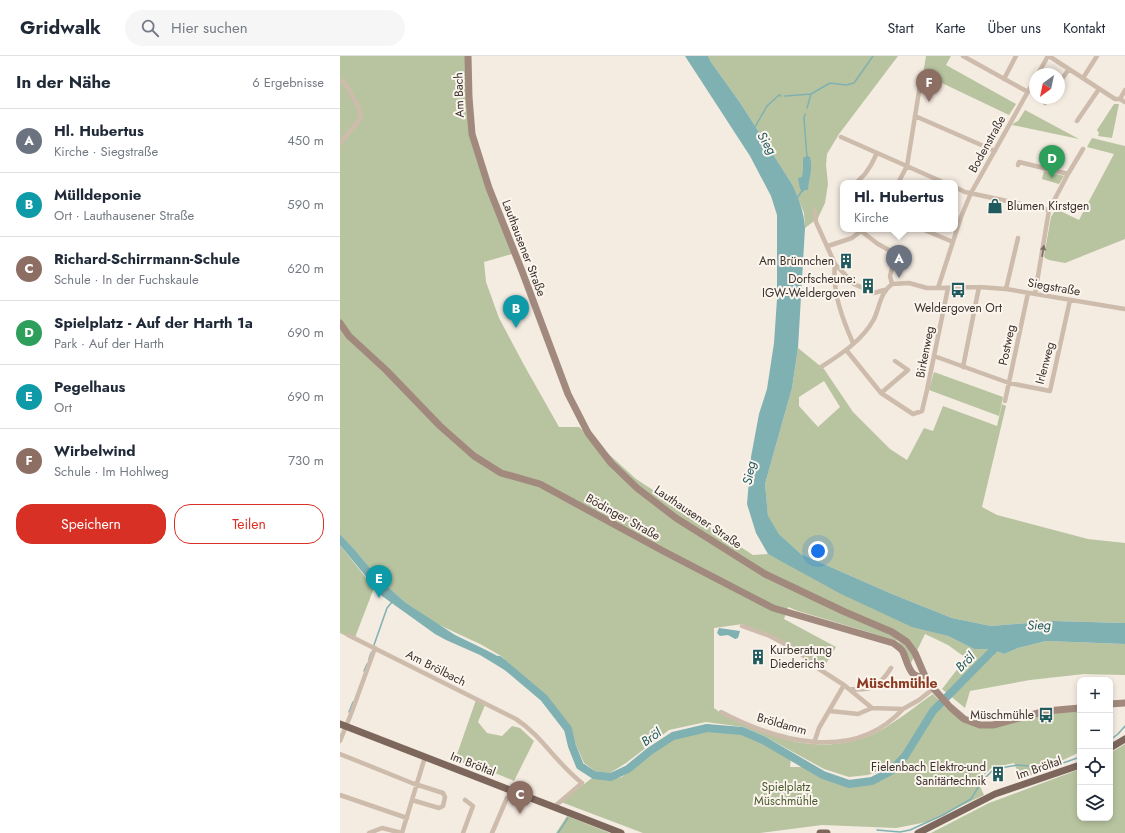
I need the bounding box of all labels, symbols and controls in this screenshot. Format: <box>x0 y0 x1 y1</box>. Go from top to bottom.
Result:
search box <box>125 10 405 46</box>
text: Gridwalk <box>20 14 101 41</box>
icon: search <box>139 17 161 39</box>
text: Hier suchen <box>171 17 248 39</box>
text: Start <box>888 18 914 38</box>
text: Karte <box>936 18 966 38</box>
text: Über uns <box>988 18 1041 38</box>
text: Kontakt <box>1063 18 1105 38</box>
north arrow <box>1029 68 1065 104</box>
pin: F <box>916 69 942 102</box>
text: In der Nähe <box>16 70 111 94</box>
street label: Am Bach <box>449 72 469 118</box>
text: 6 Ergebnisse <box>252 73 324 92</box>
street label: Bodenstraße <box>964 112 1010 176</box>
text: Hl. Hubertus <box>54 120 144 142</box>
water label: Sieg <box>753 128 781 158</box>
text: A <box>24 131 34 150</box>
text: 450 m <box>287 131 324 150</box>
text: Kirche · Siegstraße <box>54 142 158 161</box>
pin: D <box>1039 145 1065 178</box>
popup <box>840 180 958 232</box>
text: Mülldeponie <box>54 184 141 206</box>
text: Hl. Hubertus <box>854 186 944 208</box>
text: B <box>25 195 33 214</box>
text: 590 m <box>287 195 324 214</box>
street label: Lauthausener Straße <box>497 197 551 299</box>
shop icon: Blumen Kirstgen <box>986 197 1004 215</box>
place label: Blumen Kirstgen <box>1007 197 1089 215</box>
text: Ort · Lauthausener Straße <box>54 206 194 225</box>
text: Kirche <box>854 208 889 227</box>
pin: A <box>886 245 912 278</box>
one-way arrow <box>1040 245 1046 257</box>
text: Richard-Schirrmann-Schule <box>54 248 240 270</box>
place label: Am Brünnchen <box>759 252 834 270</box>
building icon: Am Brünnchen <box>837 252 855 270</box>
text: C <box>24 259 34 278</box>
text: 620 m <box>287 259 324 278</box>
text: Schule · In der Fuchskaule <box>54 270 199 289</box>
place label: Dorfscheune: IGW-Weldergoven <box>762 270 856 302</box>
street label: Siegstraße <box>1026 274 1082 300</box>
building icon: Dorfscheune: IGW-Weldergoven <box>859 277 877 295</box>
bus stop icon: Weldergoven Ort <box>949 281 967 299</box>
pin: B <box>503 295 529 328</box>
place label: Weldergoven Ort <box>914 299 1002 317</box>
text: Spielplatz - Auf der Harth 1a <box>54 312 253 334</box>
text: D <box>24 323 34 342</box>
text: 690 m <box>287 323 324 342</box>
street label: Postweg <box>994 323 1020 367</box>
street label: Birkenweg <box>911 325 939 379</box>
text: Park · Auf der Harth <box>54 334 164 353</box>
street label: Irlenweg <box>1031 340 1059 386</box>
text: Pegelhaus <box>54 376 125 398</box>
text: E <box>25 387 33 406</box>
text: 690 m <box>287 387 324 406</box>
text: Ort <box>54 398 72 417</box>
text: Wirbelwind <box>54 440 136 462</box>
text: F <box>25 451 33 470</box>
text: 730 m <box>288 451 324 470</box>
water label: Sieg <box>737 459 761 487</box>
text: Schule · Im Hohlweg <box>54 462 169 481</box>
street label: Lauthausener Straße <box>651 481 745 553</box>
street label: Bödinger Straße <box>583 489 663 545</box>
button: Speichern <box>16 504 166 544</box>
button: Teilen <box>174 504 324 544</box>
your location <box>808 541 828 561</box>
pin: E <box>366 565 392 598</box>
water label: Sieg <box>1027 615 1051 635</box>
place label: Kurberatung Diederichs <box>770 641 832 673</box>
street label: Am Brölbach <box>403 645 469 691</box>
water label: Bröl <box>951 647 980 676</box>
building icon: Kurberatung Diederichs <box>749 648 767 666</box>
district label: Müschmühle <box>856 673 938 693</box>
map controls <box>1077 677 1113 821</box>
button: + <box>1077 677 1113 713</box>
place label: Müschmühle <box>970 706 1034 724</box>
bus stop icon: Müschmühle <box>1037 706 1055 724</box>
street label: Bröldamm <box>755 708 809 740</box>
button: − <box>1077 713 1113 749</box>
water label: Bröl <box>637 723 666 751</box>
street label: Im Bröltal <box>448 747 498 781</box>
button: locate <box>1077 749 1113 785</box>
street label: Im Bröltal <box>1014 752 1064 784</box>
place label: Fielenbach Elektro-und Sanitärtechnik <box>871 758 987 790</box>
building icon: Fielenbach Elektro-und Sanitärtechnik <box>989 765 1007 783</box>
park label: Spielplatz Müschmühle <box>754 778 818 810</box>
pin: C <box>507 781 533 814</box>
button: layers <box>1077 785 1113 821</box>

